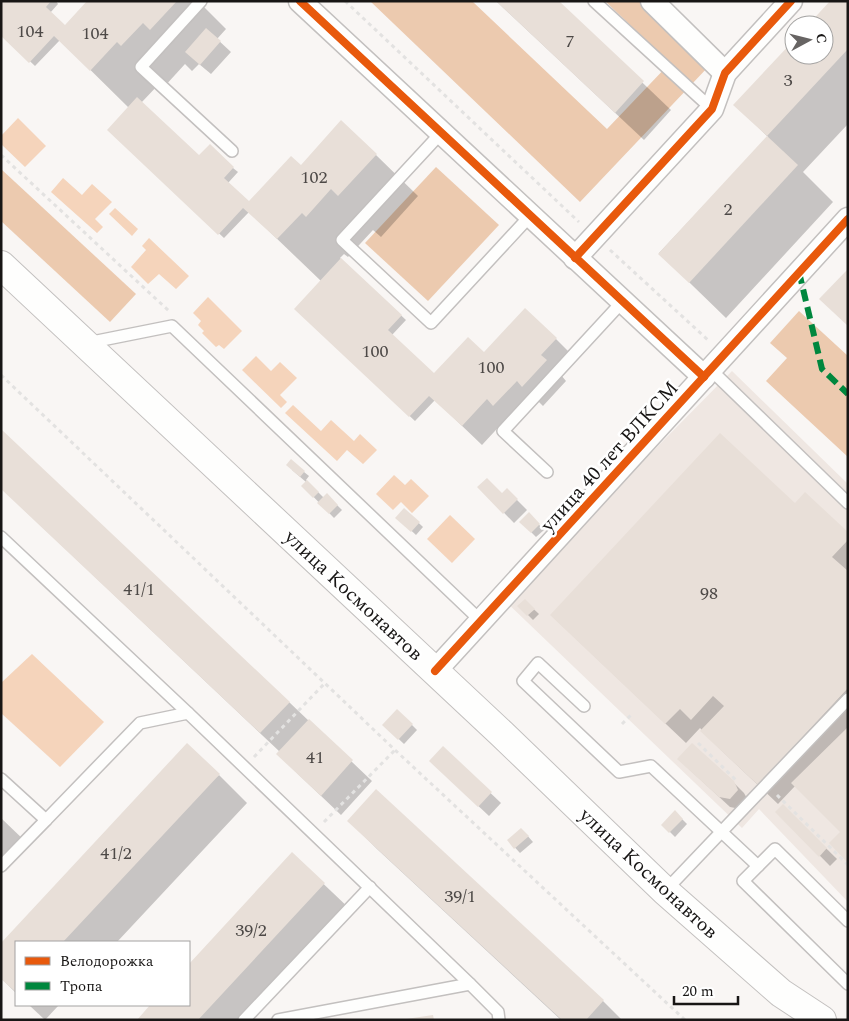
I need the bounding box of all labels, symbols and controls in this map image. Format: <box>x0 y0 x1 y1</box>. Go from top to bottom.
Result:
north arrow <box>784 15 834 65</box>
house number: 104 <box>17 18 44 45</box>
house number: 104 <box>82 20 109 47</box>
house number: 7 <box>566 28 575 55</box>
text: С <box>810 32 832 45</box>
house number: 3 <box>784 67 793 94</box>
house number: 102 <box>301 164 328 191</box>
house number: 2 <box>724 196 733 223</box>
house number: 100 <box>362 338 389 365</box>
house number: 100 <box>478 354 505 381</box>
street label: улица 40 лет ВЛКСМ <box>533 375 686 540</box>
street label: улица Космонавтов <box>276 523 430 668</box>
house number: 41/1 <box>123 576 155 603</box>
house number: 98 <box>700 580 718 607</box>
house number: 41 <box>306 744 324 771</box>
street label: улица Космонавтов <box>571 801 725 946</box>
house number: 41/2 <box>100 840 132 867</box>
house number: 39/1 <box>444 883 476 910</box>
house number: 39/2 <box>235 917 267 944</box>
legend <box>15 941 190 1006</box>
text: Велодорожка <box>60 950 154 973</box>
scale bar <box>674 974 738 1006</box>
text: Тропа <box>60 975 103 998</box>
text: 20 m <box>682 980 714 1003</box>

